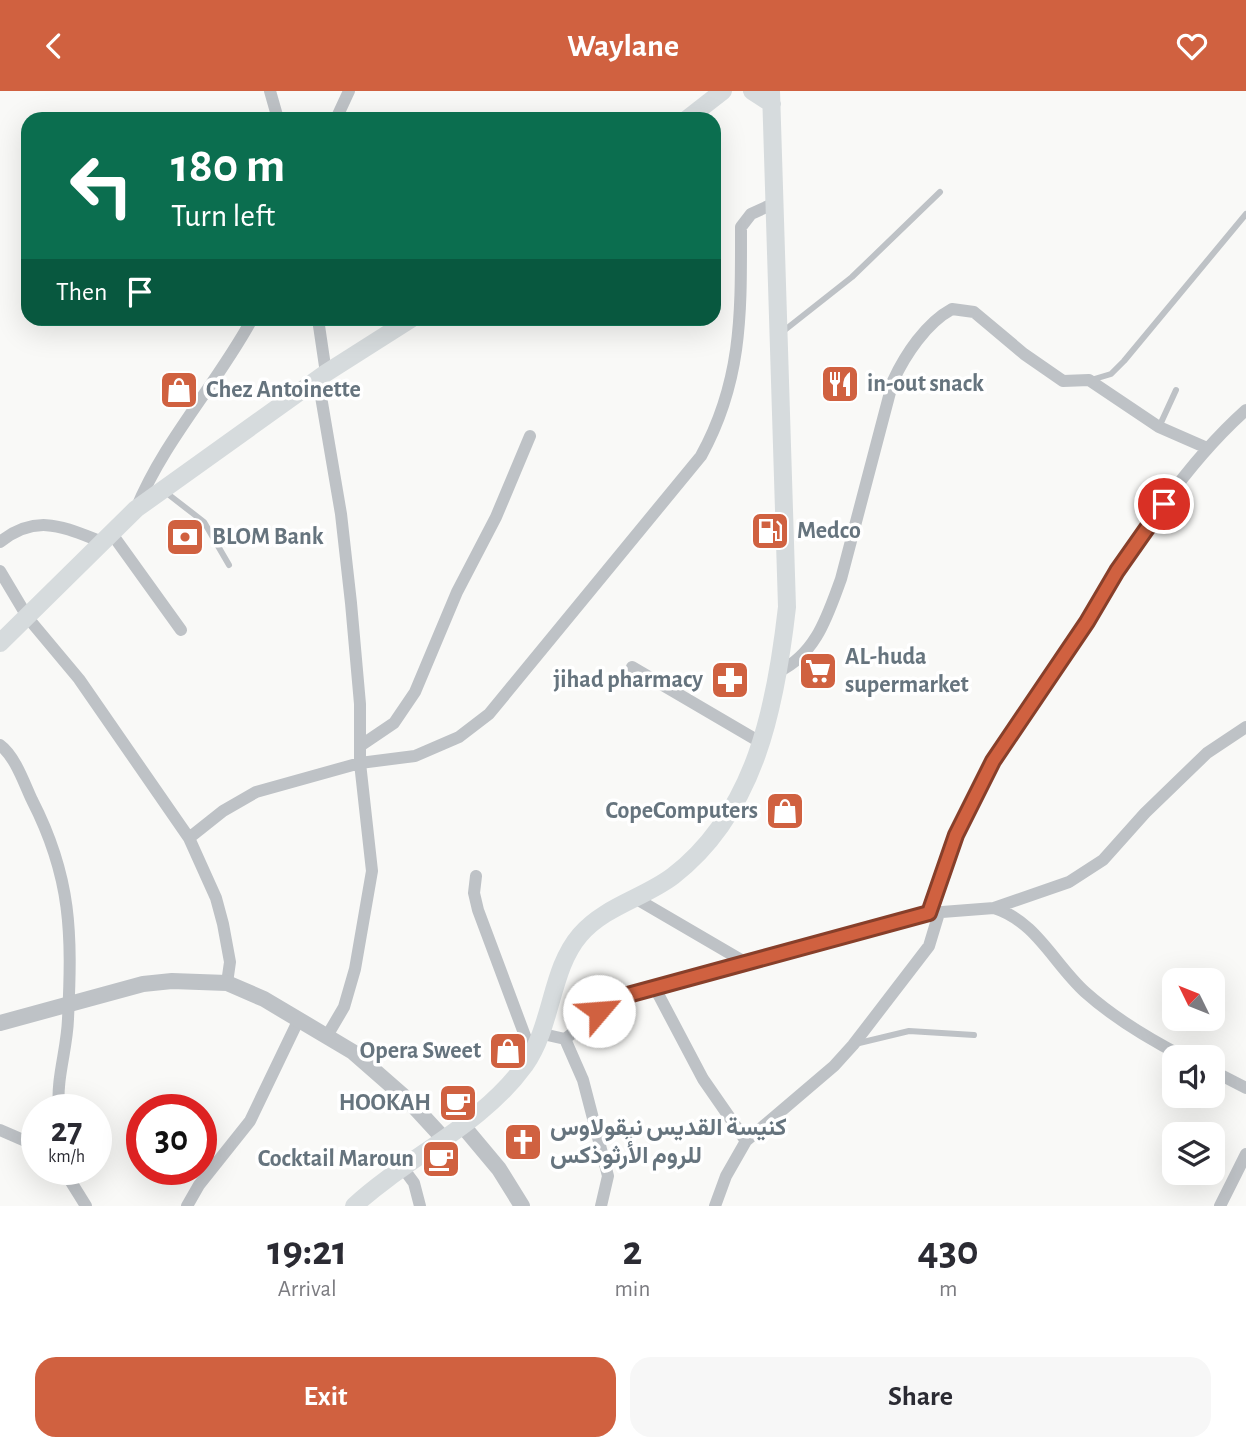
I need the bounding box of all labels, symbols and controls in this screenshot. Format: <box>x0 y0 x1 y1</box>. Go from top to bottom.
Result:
icon: back <box>35 27 73 65</box>
icon: heart <box>1173 27 1211 65</box>
text: Waylane <box>567 30 679 62</box>
icon: left <box>56 140 147 231</box>
text: 180 m <box>171 142 285 191</box>
text: Turn left <box>171 200 275 232</box>
icon: arrive <box>121 273 159 311</box>
text: Then <box>56 279 107 305</box>
restaurant icon: in-out snack <box>819 363 861 405</box>
shop icon: Chez Antoinette <box>158 369 200 411</box>
place label: in-out snack <box>867 372 984 396</box>
place label: Chez Antoinette <box>206 378 361 402</box>
pin <box>1134 474 1194 534</box>
icon: arrive <box>1145 485 1183 523</box>
fuel station icon: Medco <box>749 510 791 552</box>
bank icon: BLOM Bank <box>164 516 206 558</box>
place label: Medco <box>797 519 861 543</box>
place label: BLOM Bank <box>212 525 324 549</box>
place label: AL-huda supermarket <box>845 645 969 697</box>
supermarket icon: AL-huda supermarket <box>797 650 839 692</box>
pharmacy icon: jihad pharmacy <box>709 659 751 701</box>
place label: jihad pharmacy <box>553 668 703 692</box>
shop icon: CopeComputers <box>764 790 806 832</box>
place label: CopeComputers <box>605 799 758 823</box>
north arrow <box>1162 968 1225 1031</box>
map controls <box>1162 968 1225 1185</box>
position arrow <box>562 974 636 1048</box>
shop icon: Opera Sweet <box>487 1030 529 1072</box>
place label: Opera Sweet <box>360 1039 481 1063</box>
button: sound <box>1162 1045 1225 1108</box>
cafe icon: HOOKAH <box>437 1082 479 1124</box>
place label: HOOKAH <box>339 1091 431 1115</box>
speed limit sign: 30 <box>126 1094 217 1185</box>
text: 27 <box>51 1113 82 1148</box>
place label: كنيسة القديس نيقولاوس للروم الأرثوذكس <box>550 1116 787 1171</box>
church icon: كنيسة القديس نيقولاوس للروم الأرثوذكس <box>502 1121 544 1163</box>
button: layers <box>1162 1122 1225 1185</box>
cafe icon: Cocktail Maroun <box>420 1138 462 1180</box>
place label: Cocktail Maroun <box>258 1147 414 1171</box>
text: km/h <box>48 1148 85 1166</box>
text: 19:21 <box>267 1230 347 1272</box>
text: 2 <box>622 1230 642 1272</box>
text: 430 <box>918 1230 979 1272</box>
text: Arrival <box>278 1278 337 1301</box>
text: min <box>614 1278 650 1301</box>
text: m <box>939 1278 957 1301</box>
button: Exit <box>35 1357 616 1437</box>
button: Share <box>630 1357 1211 1437</box>

